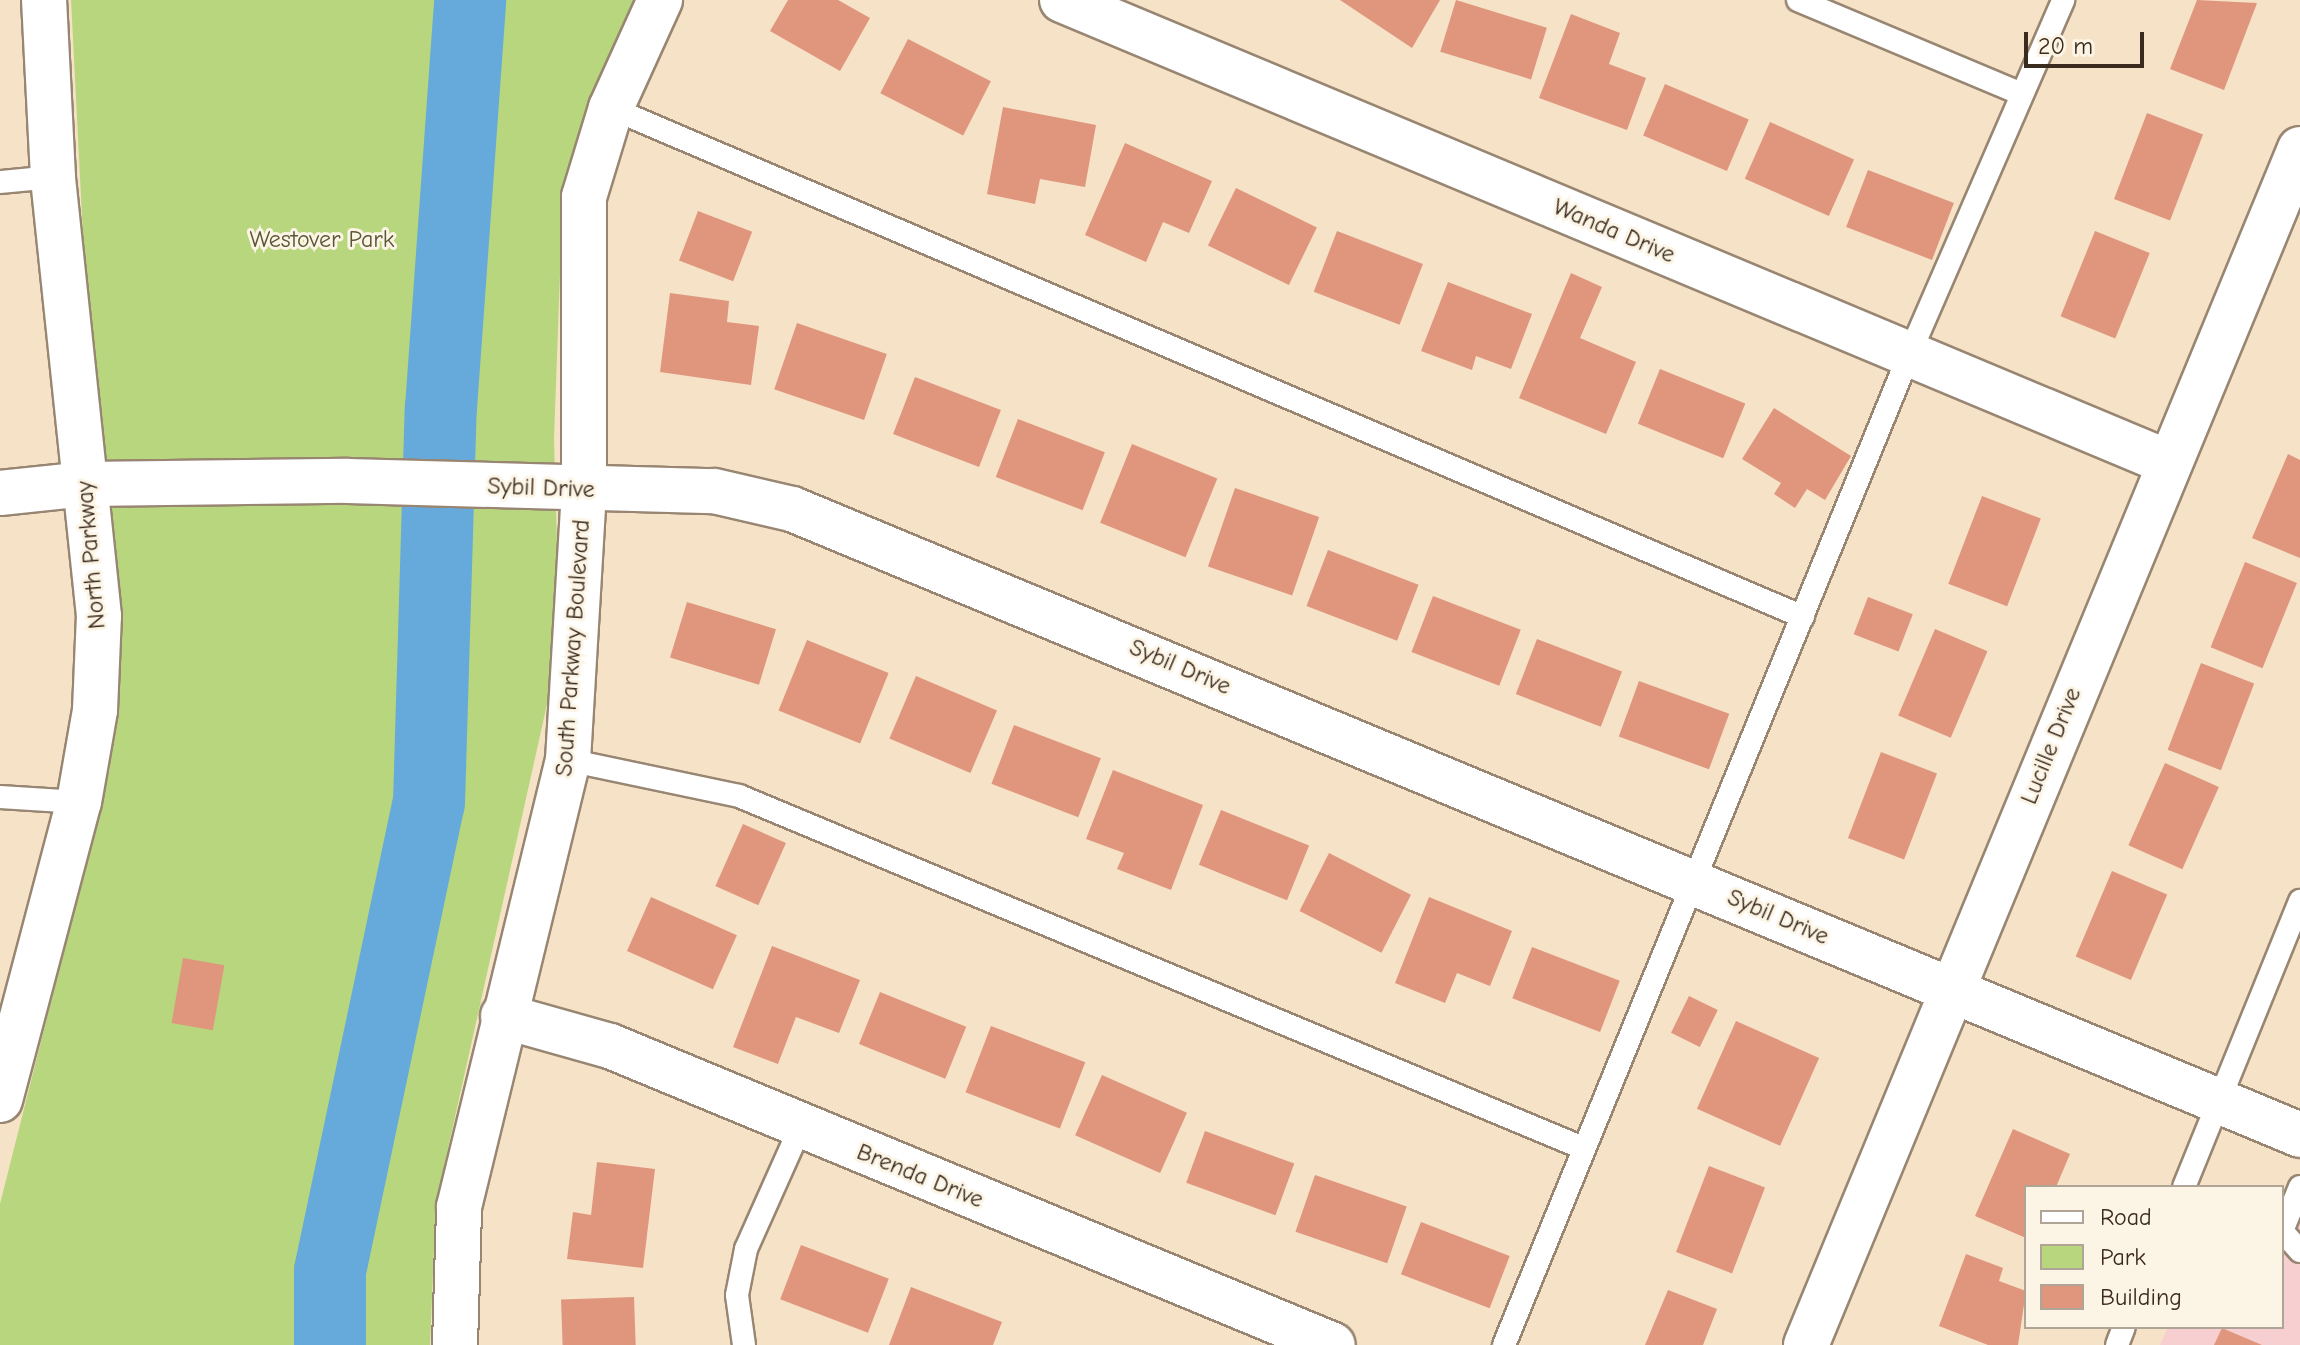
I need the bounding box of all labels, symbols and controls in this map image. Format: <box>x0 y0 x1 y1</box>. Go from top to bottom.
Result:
scale bar <box>2028 16 2148 66</box>
text: 20 m <box>2038 32 2093 60</box>
street label: Wanda Drive <box>1549 192 1679 270</box>
park label: Westover Park <box>250 226 394 254</box>
street label: Sybil Drive <box>487 472 595 504</box>
street label: North Parkway <box>70 480 112 630</box>
street label: South Parkway Boulevard <box>550 519 596 777</box>
street label: Sybil Drive <box>1125 633 1235 701</box>
street label: Lucille Drive <box>2015 683 2087 809</box>
street label: Sybil Drive <box>1723 883 1833 951</box>
street label: Brenda Drive <box>852 1138 988 1214</box>
legend <box>2024 1185 2284 1329</box>
text: Road <box>2100 1203 2152 1231</box>
text: Park <box>2100 1243 2146 1271</box>
text: Building <box>2100 1283 2182 1311</box>

